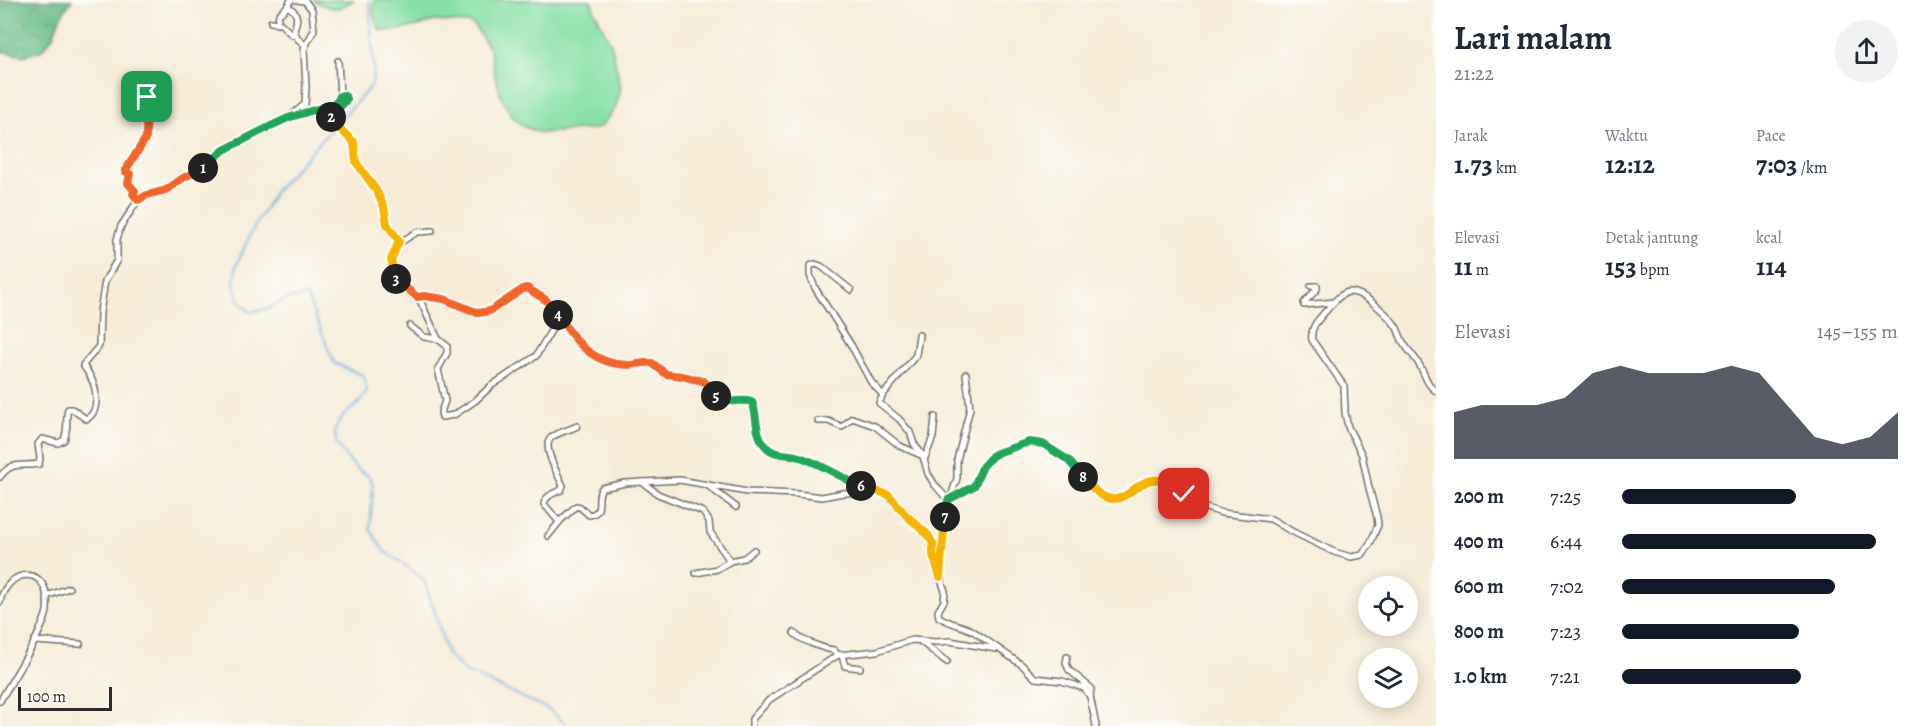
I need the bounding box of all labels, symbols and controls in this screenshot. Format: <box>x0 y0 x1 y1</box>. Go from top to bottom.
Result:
text: Lari malam <box>1454 15 1612 60</box>
button: share <box>1835 20 1898 83</box>
text: 21:22 <box>1454 60 1494 87</box>
pin <box>121 71 172 122</box>
icon: arrive <box>130 80 163 113</box>
pin: 2 <box>316 102 346 132</box>
text: 2 <box>327 106 335 128</box>
text: Jarak <box>1454 125 1488 147</box>
text: Waktu <box>1605 125 1648 147</box>
text: Pace <box>1756 125 1786 147</box>
text: 1.73 <box>1454 147 1493 182</box>
text: 12:12 <box>1605 147 1655 182</box>
text: 7:03 <box>1756 147 1798 182</box>
pin: 1 <box>188 153 218 183</box>
text: 1 <box>200 157 206 179</box>
text: km <box>1493 157 1517 179</box>
text: /km <box>1798 157 1827 179</box>
text: Elevasi <box>1454 227 1500 249</box>
text: Detak jantung <box>1605 227 1698 249</box>
text: kcal <box>1756 227 1782 249</box>
text: 11 <box>1454 249 1473 284</box>
text: 153 <box>1605 249 1637 284</box>
text: 114 <box>1756 249 1787 284</box>
text: m <box>1473 259 1489 281</box>
text: bpm <box>1637 259 1670 281</box>
pin: 3 <box>381 264 411 294</box>
text: 3 <box>393 268 399 290</box>
pin: 4 <box>543 300 573 330</box>
text: 4 <box>554 304 562 326</box>
text: Elevasi <box>1454 318 1511 345</box>
text: 145–155 m <box>1817 318 1898 345</box>
pin: 5 <box>701 381 731 411</box>
text: 5 <box>713 385 719 407</box>
pin: 8 <box>1068 462 1098 492</box>
text: 8 <box>1079 466 1087 488</box>
pin <box>1158 468 1209 519</box>
pin: 6 <box>846 471 876 501</box>
text: 6 <box>857 475 865 497</box>
icon: check <box>1167 477 1200 510</box>
text: 200 m <box>1454 483 1504 510</box>
text: 7:25 <box>1550 483 1581 510</box>
pin: 7 <box>930 502 960 532</box>
text: 7 <box>942 506 948 528</box>
text: 400 m <box>1454 528 1504 555</box>
text: 6:44 <box>1550 528 1582 555</box>
text: 600 m <box>1454 573 1504 600</box>
text: 7:02 <box>1550 573 1583 600</box>
map controls <box>1358 576 1418 708</box>
button: locate <box>1358 576 1418 636</box>
text: 800 m <box>1454 618 1504 645</box>
text: 7:23 <box>1550 618 1581 645</box>
button: layers <box>1358 648 1418 708</box>
text: 1.0 km <box>1454 663 1507 690</box>
text: 7:21 <box>1550 663 1580 690</box>
scale bar <box>18 684 112 712</box>
text: 100 m <box>27 686 66 708</box>

